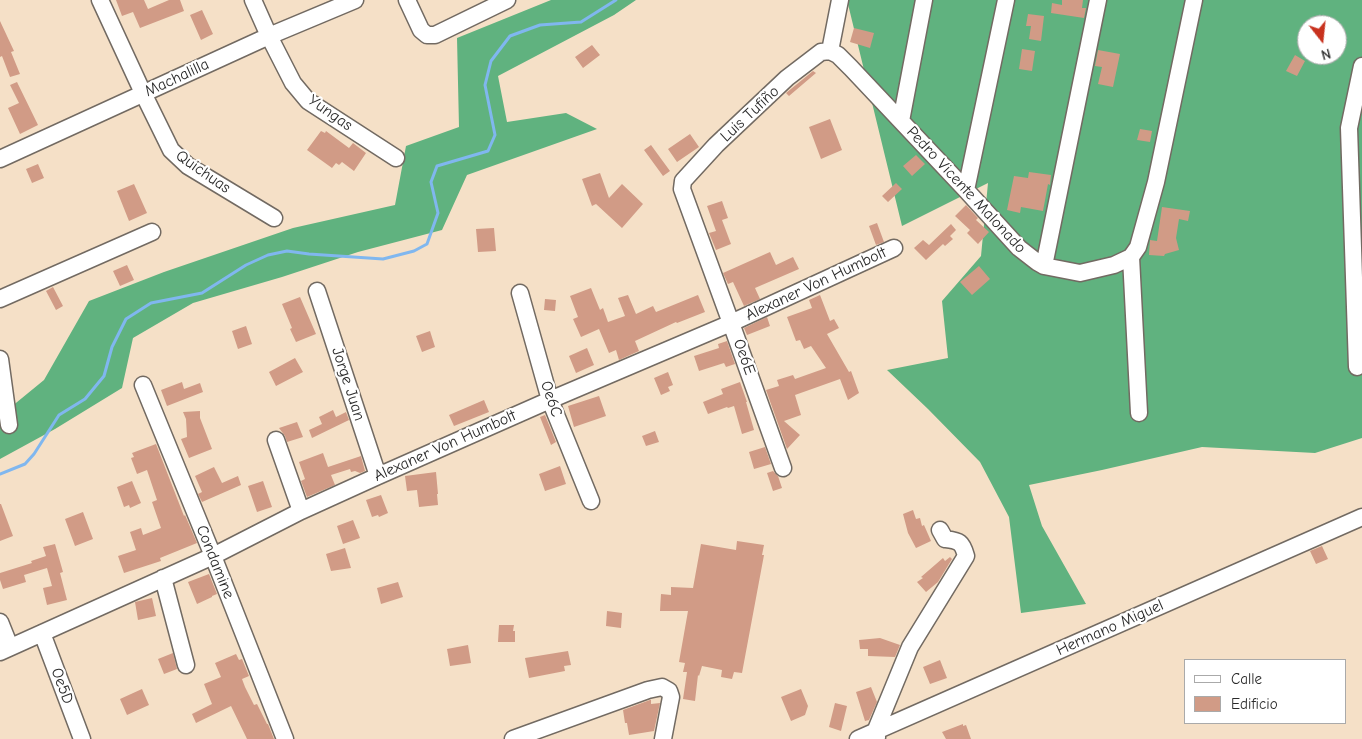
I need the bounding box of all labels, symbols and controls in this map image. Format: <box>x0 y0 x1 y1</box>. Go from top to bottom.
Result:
north arrow <box>1297 15 1347 65</box>
text: N <box>1319 45 1333 63</box>
street label: Machalilla <box>142 55 212 101</box>
street label: Luis Tufiño <box>717 82 783 146</box>
street label: Yungas <box>304 91 356 135</box>
street label: Pedro Vicente Malonado <box>902 123 1030 257</box>
street label: Quichuas <box>172 146 234 198</box>
street label: Alexaner Von Humbolt <box>743 243 889 325</box>
street label: Oe6E <box>729 337 759 377</box>
street label: Jorge Juan <box>327 345 369 423</box>
street label: Oe6C <box>536 378 566 420</box>
street label: Alexaner Von Humbolt <box>371 406 519 486</box>
street label: Condamine <box>192 522 238 602</box>
street label: Hermano Miguel <box>1053 596 1167 660</box>
legend <box>1184 659 1347 724</box>
street label: Oe5D <box>46 665 78 707</box>
text: Calle <box>1231 670 1262 688</box>
text: Edificio <box>1231 695 1278 713</box>

